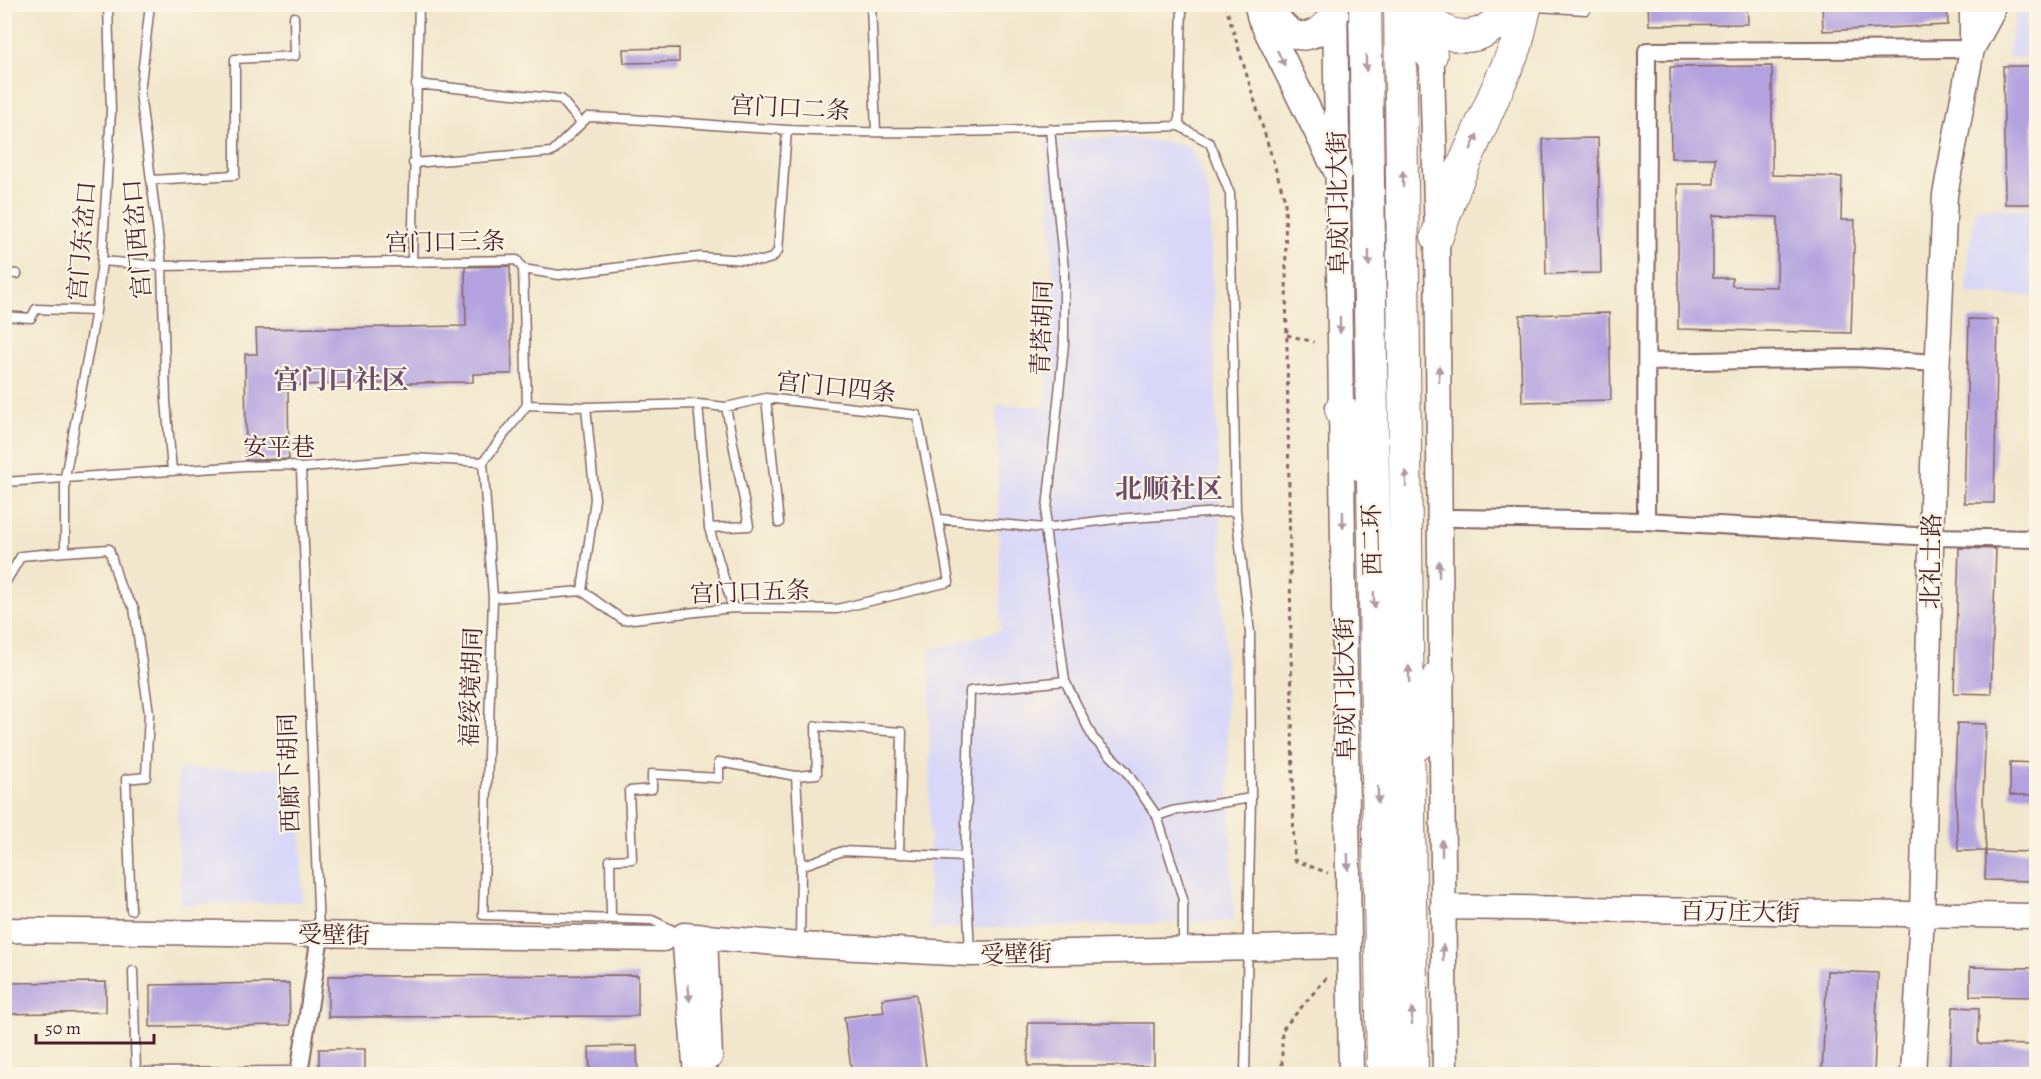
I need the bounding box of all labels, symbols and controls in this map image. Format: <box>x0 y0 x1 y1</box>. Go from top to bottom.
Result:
one-way arrow <box>1277 49 1286 66</box>
one-way arrow <box>1361 53 1370 72</box>
street label: 宫门口二条 <box>729 89 851 127</box>
street label: 阜成门北大街 <box>1321 131 1355 275</box>
one-way arrow <box>1469 133 1479 151</box>
one-way arrow <box>1398 170 1407 189</box>
street label: 宫门西岔口 <box>116 178 158 300</box>
street label: 宫门东岔口 <box>61 180 103 302</box>
street label: 宫门口三条 <box>385 225 505 259</box>
one-way arrow <box>1364 248 1374 267</box>
street label: 青塔胡同 <box>1024 279 1060 377</box>
one-way arrow <box>1335 316 1345 335</box>
district label: 宫门口社区 <box>274 362 409 398</box>
street label: 宫门口四条 <box>775 365 897 409</box>
one-way arrow <box>1434 365 1443 384</box>
street label: 安平巷 <box>243 431 315 463</box>
one-way arrow <box>1401 470 1411 489</box>
district label: 北顺社区 <box>1115 471 1223 507</box>
street label: 西二环 <box>1355 504 1389 576</box>
one-way arrow <box>1338 511 1348 530</box>
street label: 北礼士路 <box>1914 513 1948 609</box>
one-way arrow <box>1434 560 1444 579</box>
street label: 宫门口五条 <box>689 574 811 610</box>
one-way arrow <box>1369 590 1378 609</box>
street label: 阜成门北大街 <box>1328 617 1362 761</box>
street label: 福绥境胡同 <box>453 626 489 748</box>
one-way arrow <box>1404 665 1414 684</box>
street label: 西廊下胡同 <box>271 712 307 834</box>
one-way arrow <box>1373 785 1382 804</box>
one-way arrow <box>1437 839 1447 858</box>
one-way arrow <box>1343 853 1353 872</box>
street label: 百万庄大街 <box>1680 895 1800 929</box>
street label: 受壁街 <box>298 918 370 952</box>
street label: 受壁街 <box>980 937 1052 971</box>
one-way arrow <box>1438 944 1448 963</box>
one-way arrow <box>684 983 694 1002</box>
scale bar <box>36 1007 154 1045</box>
one-way arrow <box>1407 1007 1417 1026</box>
text: 50 m <box>45 1016 81 1040</box>

